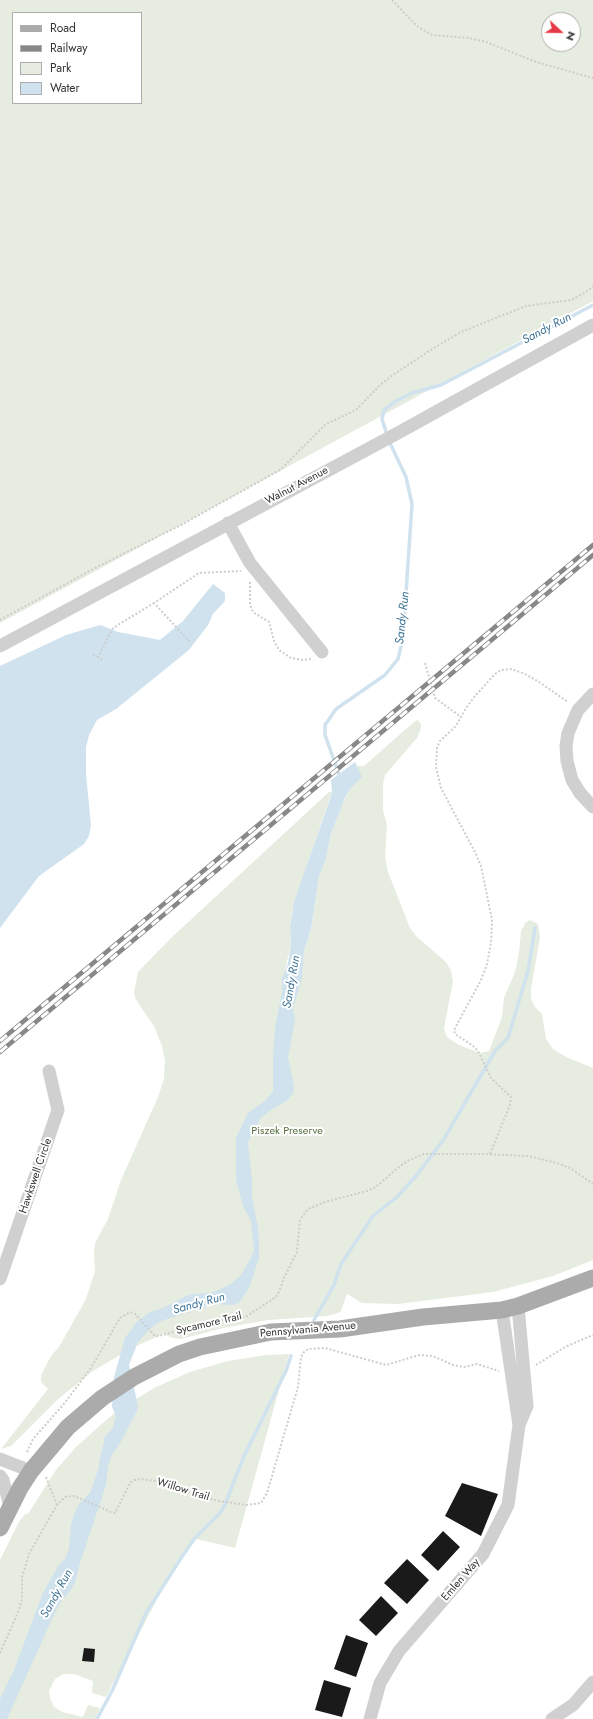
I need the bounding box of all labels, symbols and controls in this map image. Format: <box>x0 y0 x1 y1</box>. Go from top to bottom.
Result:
legend <box>12 12 142 104</box>
north arrow <box>541 12 581 52</box>
text: Road <box>50 19 76 37</box>
text: N <box>562 29 580 43</box>
text: Railway <box>50 39 88 57</box>
text: Park <box>50 59 71 77</box>
text: Water <box>50 79 80 97</box>
water label: Sandy Run <box>520 310 574 348</box>
street label: Walnut Avenue <box>263 464 331 508</box>
water label: Sandy Run <box>393 591 413 645</box>
water label: Sandy Run <box>280 955 304 1009</box>
park label: Piszek Preserve <box>251 1124 323 1138</box>
street label: Hawkswell Circle <box>17 1137 55 1215</box>
water label: Sandy Run <box>171 1290 227 1318</box>
street label: Sycamore Trail <box>175 1310 243 1338</box>
street label: Pennsylvania Avenue <box>259 1319 357 1341</box>
street label: Willow Trail <box>155 1476 211 1504</box>
street label: Emlen Way <box>439 1556 483 1604</box>
water label: Sandy Run <box>38 1567 76 1621</box>

